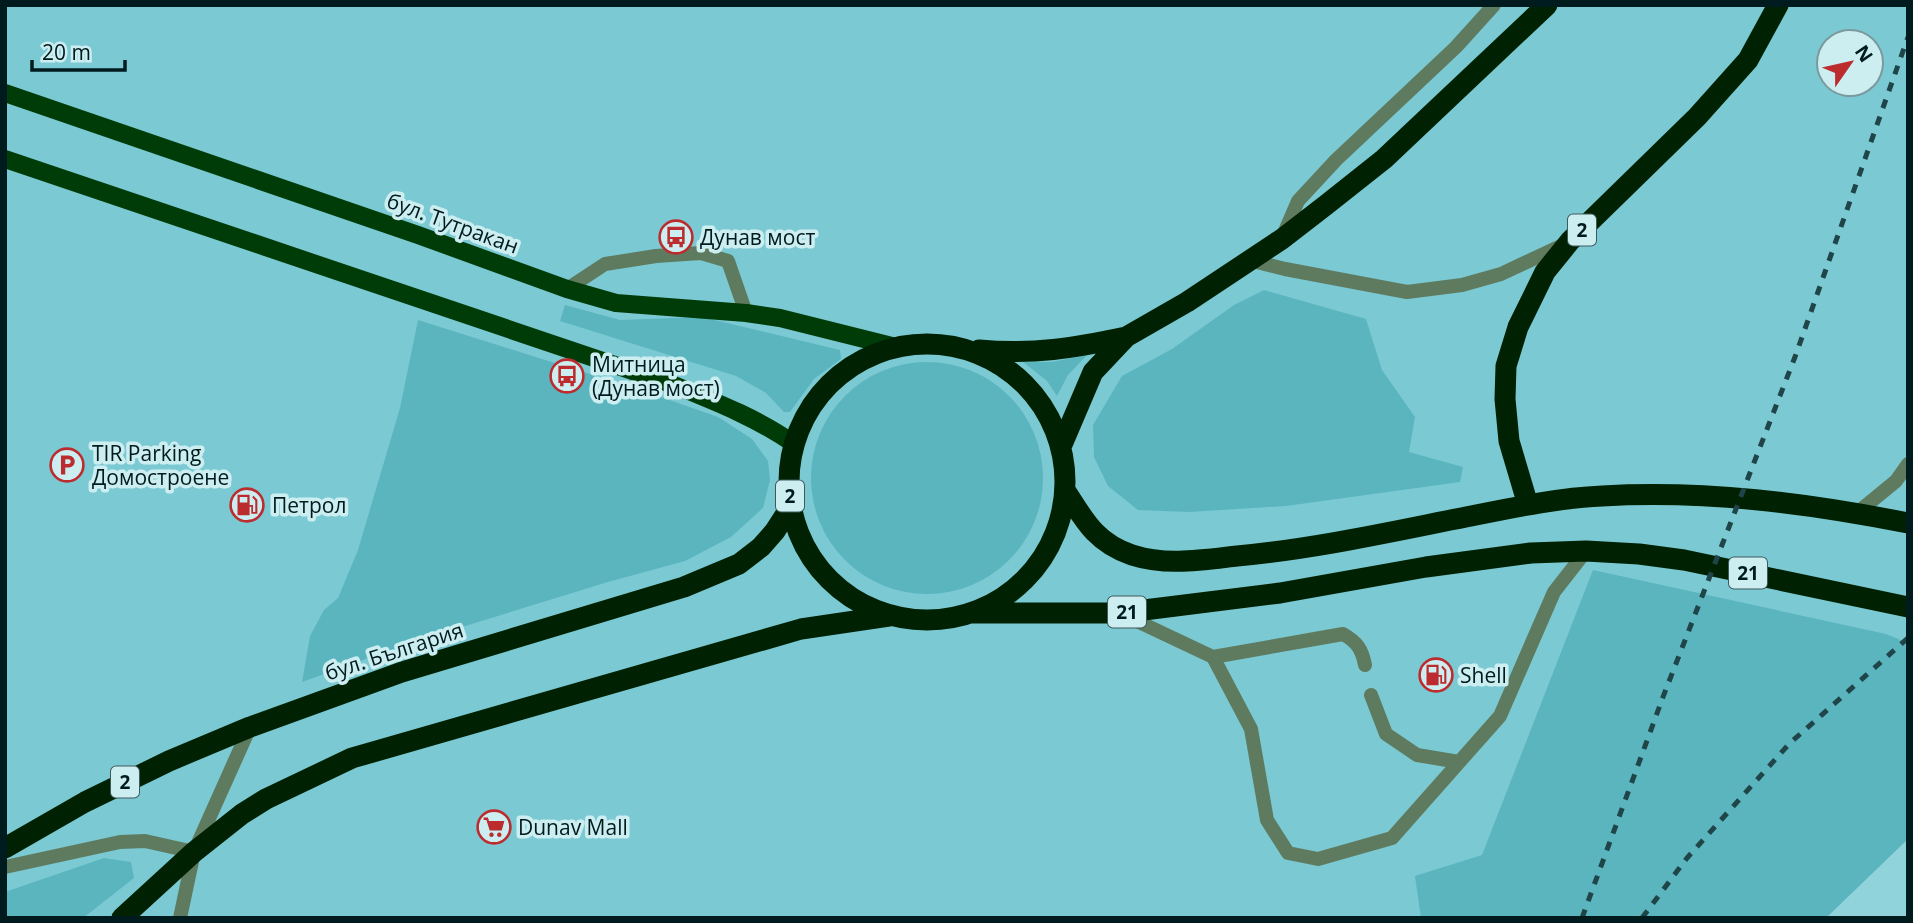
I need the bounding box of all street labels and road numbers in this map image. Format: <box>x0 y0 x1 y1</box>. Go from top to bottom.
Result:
street label: бул. Тутракан <box>383 186 523 260</box>
road number: 2 <box>1568 214 1596 246</box>
road number: 2 <box>776 481 804 512</box>
road number: 21 <box>1729 558 1767 588</box>
road number: 21 <box>1108 596 1146 628</box>
street label: бул. България <box>321 615 467 687</box>
road number: 2 <box>111 766 139 797</box>

